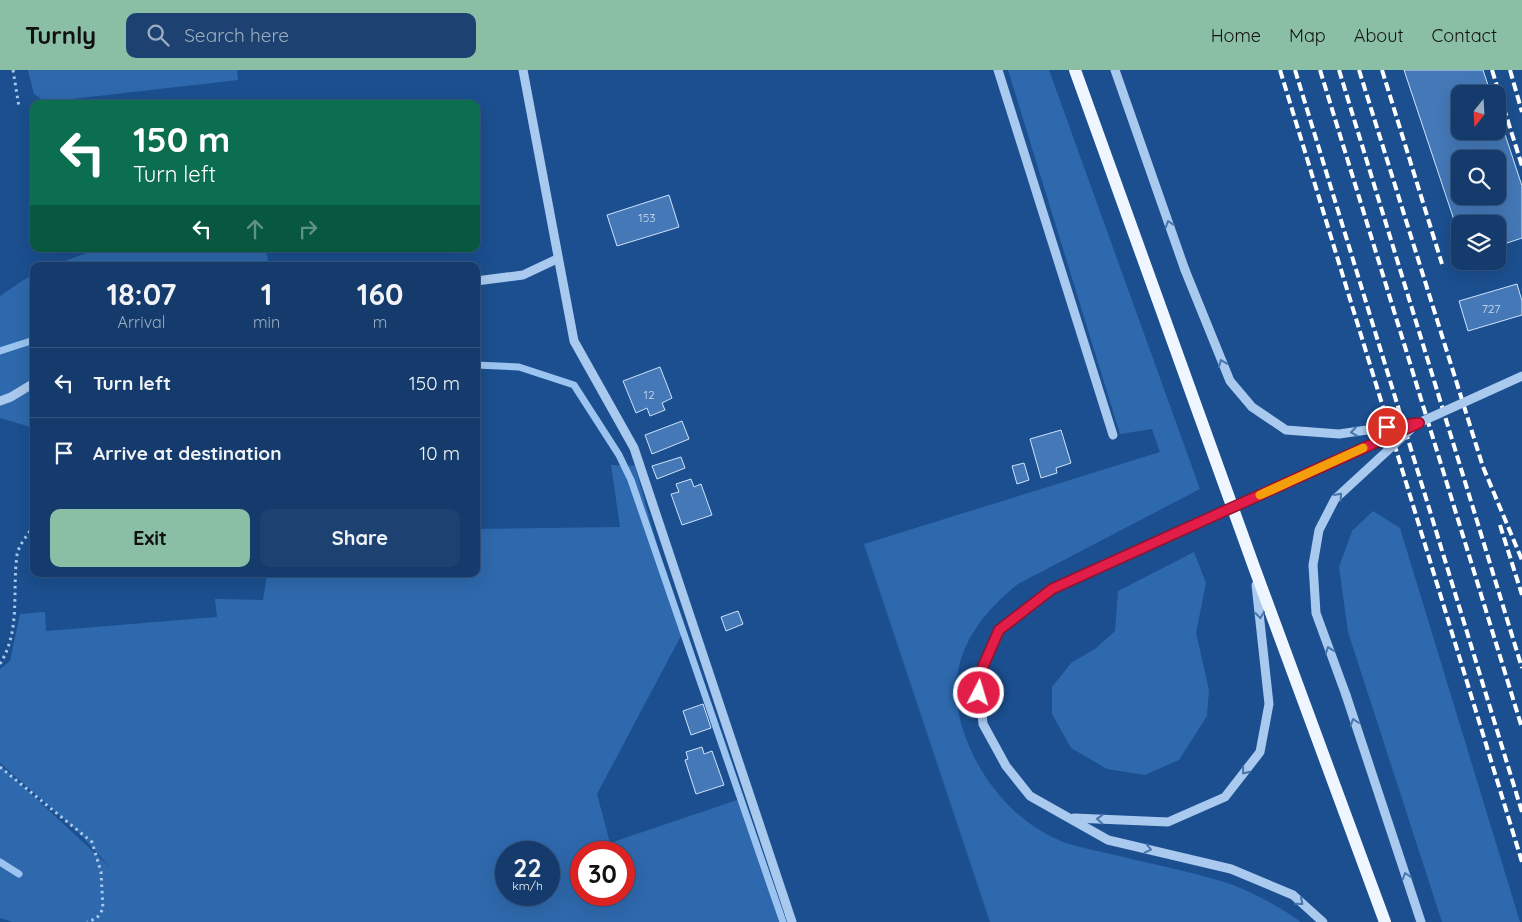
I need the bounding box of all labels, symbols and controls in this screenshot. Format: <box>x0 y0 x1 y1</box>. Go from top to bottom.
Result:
search box <box>126 13 476 58</box>
text: Turnly <box>25 20 96 50</box>
icon: search <box>144 21 172 49</box>
text: Search here <box>184 23 289 47</box>
text: Home <box>1211 24 1261 47</box>
text: Map <box>1289 24 1326 47</box>
text: About <box>1354 24 1404 47</box>
text: Contact <box>1432 24 1497 47</box>
north arrow <box>1451 85 1506 140</box>
map controls <box>1451 85 1506 270</box>
text: 150 m <box>133 117 230 161</box>
icon: left <box>50 120 115 185</box>
button: search <box>1451 150 1506 205</box>
text: Turn left <box>133 160 216 188</box>
house number: 153 <box>638 210 656 225</box>
icon: left <box>188 215 216 243</box>
icon: ahead <box>241 215 269 243</box>
icon: right <box>294 215 322 243</box>
button: layers <box>1451 215 1506 270</box>
one-way arrow <box>1165 220 1175 229</box>
text: 18:07 <box>107 275 177 313</box>
text: 1 <box>261 275 272 313</box>
text: 160 <box>357 275 403 313</box>
house number: 727 <box>1482 301 1500 316</box>
text: Arrival <box>118 312 165 332</box>
text: min <box>253 312 280 332</box>
text: m <box>373 312 387 332</box>
one-way arrow <box>1218 359 1229 368</box>
icon: left <box>50 369 78 397</box>
text: Turn left <box>93 371 171 395</box>
text: 150 m <box>409 371 460 395</box>
house number: 12 <box>643 387 655 402</box>
pin <box>1366 406 1408 448</box>
icon: arrive <box>1373 413 1401 441</box>
one-way arrow <box>1349 426 1357 437</box>
icon: arrive <box>50 439 78 467</box>
text: Arrive at destination <box>93 441 282 465</box>
text: 10 m <box>419 441 460 465</box>
one-way arrow <box>1333 492 1342 501</box>
button: Exit <box>50 509 250 567</box>
button: Share <box>260 509 460 567</box>
one-way arrow <box>1254 612 1265 620</box>
one-way arrow <box>1325 646 1335 654</box>
position arrow <box>952 666 1004 718</box>
one-way arrow <box>1350 718 1360 726</box>
one-way arrow <box>1242 765 1250 774</box>
one-way arrow <box>1096 813 1104 824</box>
speed limit sign: 30 <box>570 841 635 906</box>
one-way arrow <box>1143 843 1152 854</box>
text: 22 <box>513 852 542 883</box>
one-way arrow <box>1401 872 1411 880</box>
text: km/h <box>512 878 543 893</box>
one-way arrow <box>1295 896 1304 905</box>

